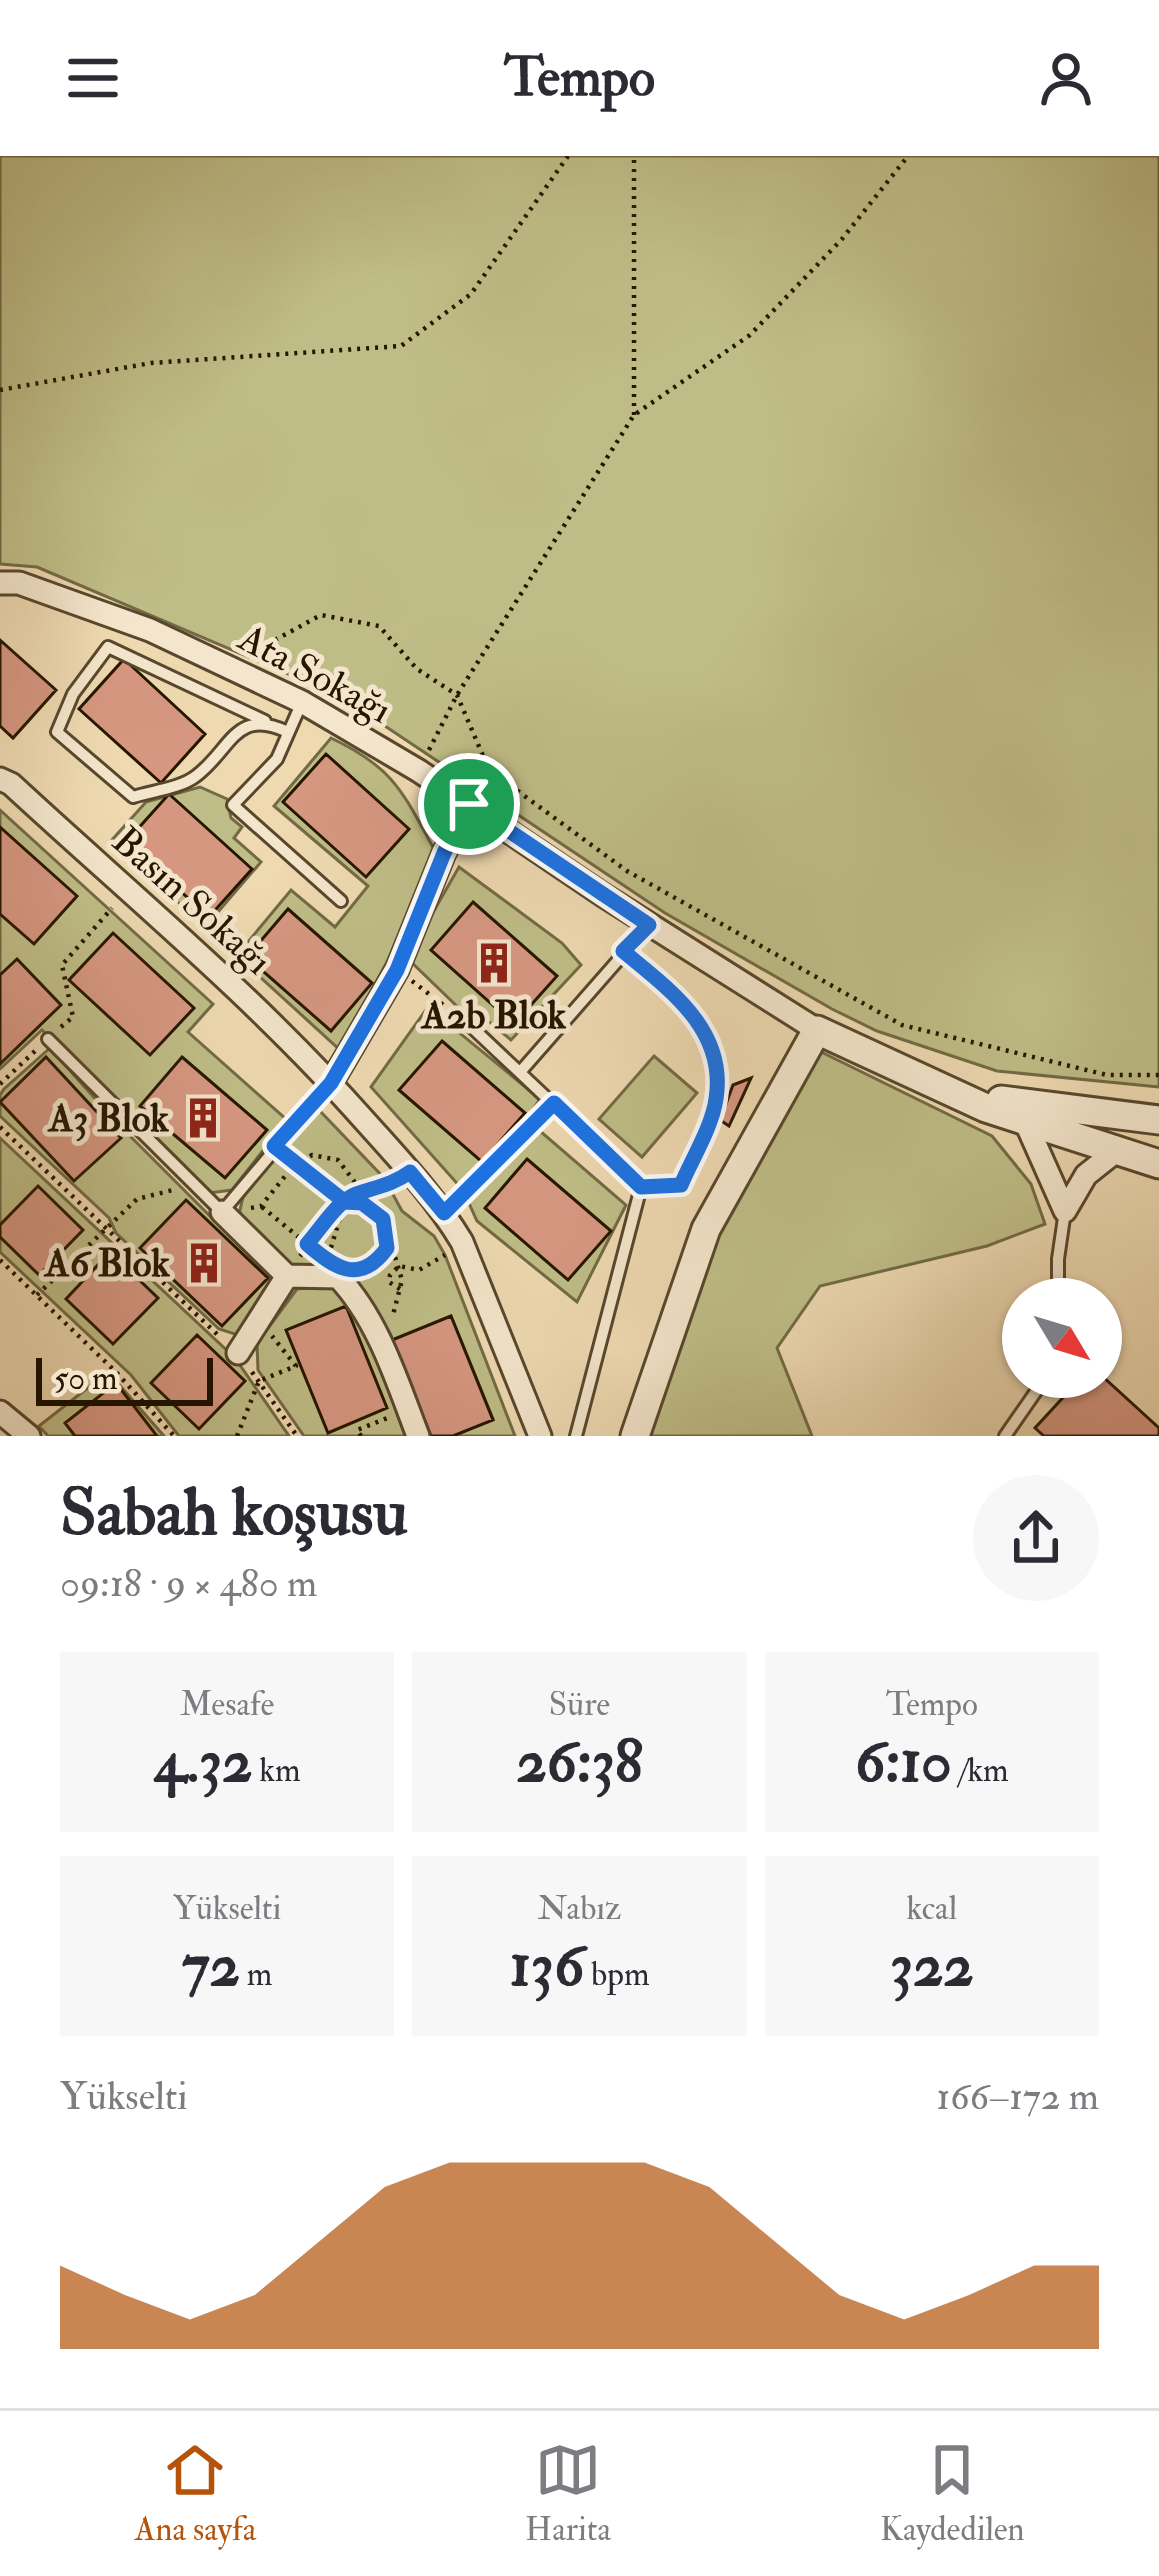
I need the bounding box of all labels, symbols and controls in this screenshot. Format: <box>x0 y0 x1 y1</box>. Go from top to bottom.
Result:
text: Tempo <box>504 44 655 112</box>
icon: menu <box>60 45 126 111</box>
icon: person <box>1033 45 1099 111</box>
street label: Ata Sokağı <box>229 613 400 735</box>
pin <box>418 753 520 855</box>
icon: arrive <box>436 771 502 837</box>
street label: Basın Sokağı <box>102 817 282 985</box>
building icon: A2b Blok <box>471 940 517 986</box>
place label: A2b Blok <box>420 991 567 1040</box>
place label: A3 Blok <box>47 1094 169 1143</box>
building icon: A3 Blok <box>180 1095 226 1141</box>
place label: A6 Blok <box>43 1239 170 1288</box>
building icon: A6 Blok <box>181 1240 227 1286</box>
north arrow <box>1002 1278 1122 1398</box>
map controls <box>1002 1278 1122 1398</box>
scale bar <box>36 1352 213 1405</box>
text: 50 m <box>54 1358 118 1399</box>
text: Sabah koşusu <box>60 1472 408 1555</box>
button: share <box>973 1475 1099 1601</box>
text: 09:18 · 9 × 480 m <box>60 1559 317 1608</box>
text: Mesafe <box>180 1684 274 1725</box>
text: Süre <box>549 1684 610 1725</box>
text: Tempo <box>886 1684 978 1725</box>
text: 4.32 <box>154 1725 252 1800</box>
text: 26:38 <box>516 1725 643 1800</box>
text: 6:10 <box>855 1725 952 1800</box>
text: km <box>252 1750 301 1791</box>
text: /km <box>952 1750 1009 1791</box>
text: Yükselti <box>173 1888 281 1929</box>
text: Nabız <box>538 1888 621 1929</box>
text: kcal <box>907 1888 957 1929</box>
text: 72 <box>182 1929 240 2004</box>
text: 136 <box>509 1929 584 2004</box>
text: 322 <box>890 1929 974 2004</box>
text: m <box>240 1954 272 1995</box>
text: bpm <box>584 1954 650 1995</box>
text: Yükselti <box>60 2072 188 2121</box>
text: 166–172 m <box>936 2072 1099 2121</box>
tab: Ana sayfa <box>134 2437 256 2550</box>
tab: Harita <box>525 2437 611 2550</box>
tab: Kaydedilen <box>880 2437 1025 2550</box>

